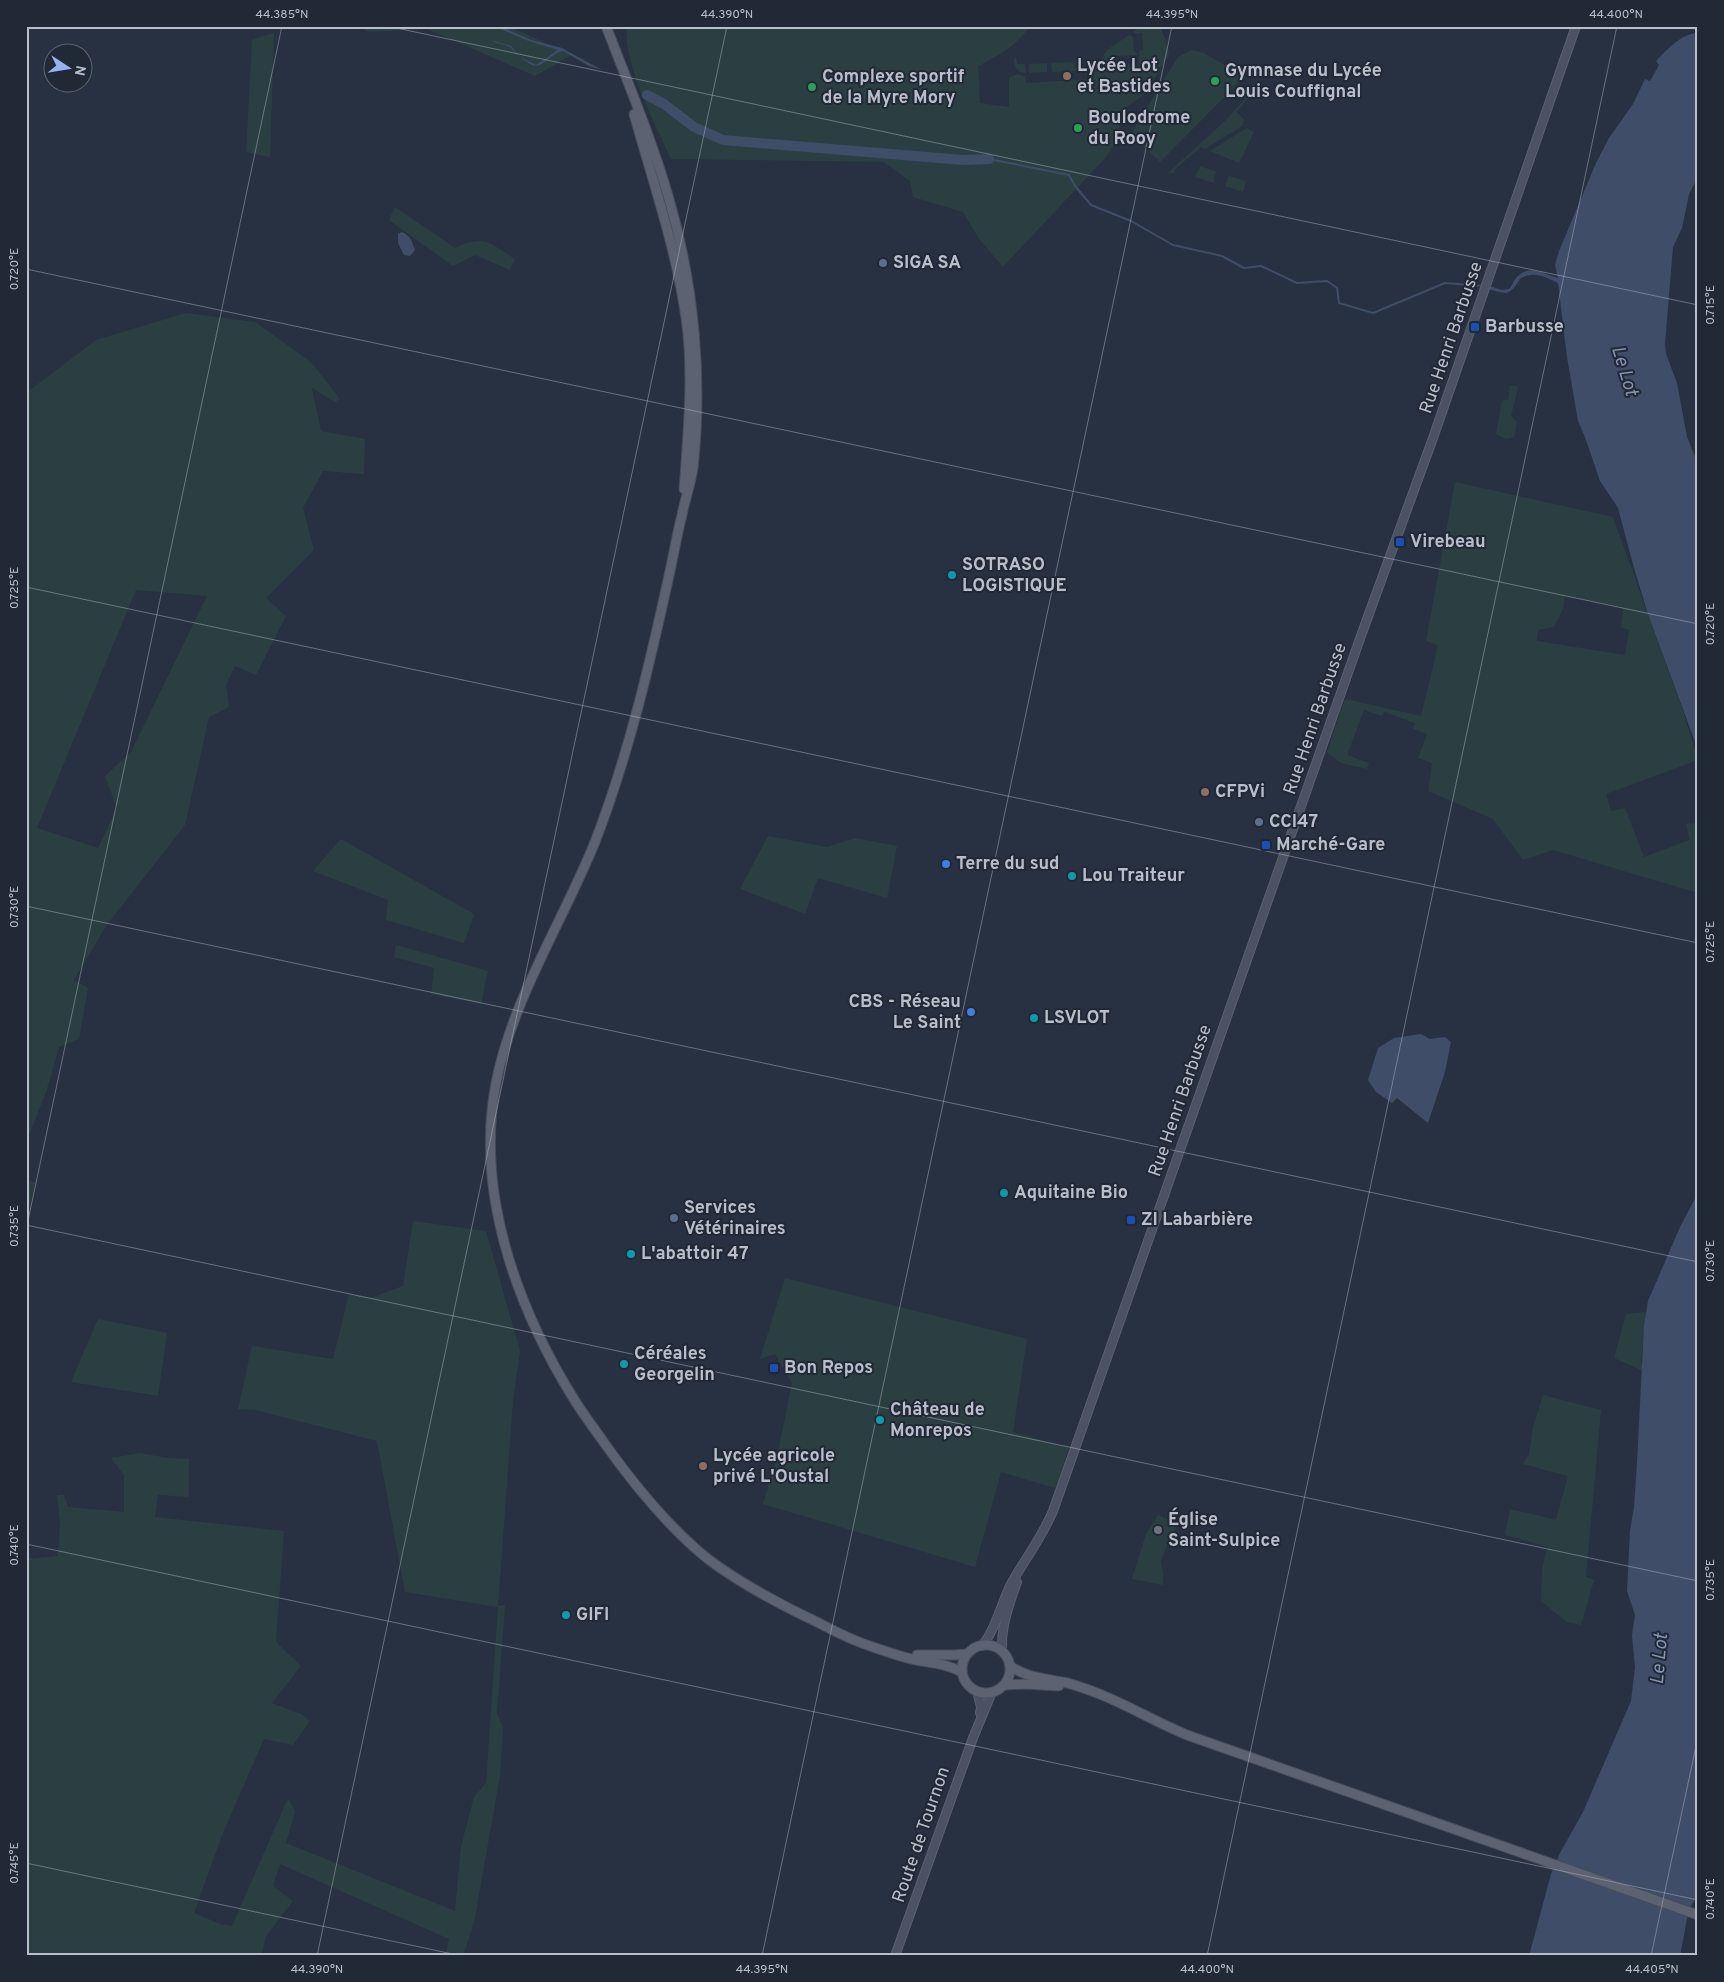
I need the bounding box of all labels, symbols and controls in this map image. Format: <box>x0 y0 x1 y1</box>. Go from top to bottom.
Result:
text: 44.385°N <box>256 7 309 23</box>
text: 44.390°N <box>701 7 753 23</box>
text: 44.395°N <box>1146 7 1198 23</box>
text: 44.400°N <box>1589 7 1643 23</box>
north arrow <box>42 42 92 92</box>
place label: Lycée Lot et Bastides <box>1077 55 1171 99</box>
place label: Gymnase du Lycée Louis Couffignal <box>1225 60 1382 104</box>
text: N <box>70 64 89 77</box>
place label: Complexe sportif de la Myre Mory <box>822 66 965 110</box>
marker: Lycée Lot et Bastides <box>1061 70 1073 82</box>
marker: Gymnase du Lycée Louis Couffignal <box>1209 75 1221 87</box>
marker: Complexe sportif de la Myre Mory <box>806 81 818 93</box>
place label: Boulodrome du Rooy <box>1088 107 1190 151</box>
marker: Boulodrome du Rooy <box>1072 122 1084 134</box>
text: 0.720°E <box>7 248 23 290</box>
place label: SIGA SA <box>893 252 961 275</box>
marker: SIGA SA <box>877 257 889 269</box>
street label: Rue Henri Barbusse <box>1415 259 1489 417</box>
text: 0.715°E <box>1703 285 1719 325</box>
place label: Barbusse <box>1485 316 1564 339</box>
marker: Barbusse <box>1469 321 1481 333</box>
water label: Le Lot <box>1605 343 1643 400</box>
place label: Virebeau <box>1410 531 1486 554</box>
marker: Virebeau <box>1394 536 1406 548</box>
place label: SOTRASO LOGISTIQUE <box>962 554 1067 598</box>
text: 0.725°E <box>7 567 23 609</box>
marker: SOTRASO LOGISTIQUE <box>946 569 958 581</box>
text: 0.720°E <box>1703 603 1719 645</box>
street label: Rue Henri Barbusse <box>1279 640 1353 798</box>
place label: CFPVi <box>1215 781 1265 804</box>
marker: CFPVi <box>1199 786 1211 798</box>
place label: CCI47 <box>1269 811 1318 834</box>
marker: CCI47 <box>1253 816 1265 828</box>
place label: Marché-Gare <box>1276 834 1385 857</box>
marker: Marché-Gare <box>1260 839 1272 851</box>
place label: Terre du sud <box>956 853 1059 876</box>
marker: Terre du sud <box>940 858 952 870</box>
place label: Lou Traiteur <box>1082 865 1185 888</box>
marker: Lou Traiteur <box>1066 870 1078 882</box>
text: 0.730°E <box>7 886 23 928</box>
text: 0.725°E <box>1703 921 1719 963</box>
place label: CBS - Réseau Le Saint <box>849 991 961 1035</box>
marker: CBS - Réseau Le Saint <box>965 1006 977 1018</box>
place label: LSVLOT <box>1044 1007 1110 1030</box>
marker: LSVLOT <box>1028 1012 1040 1024</box>
street label: Rue Henri Barbusse <box>1144 1022 1218 1180</box>
place label: Aquitaine Bio <box>1014 1182 1128 1205</box>
marker: Aquitaine Bio <box>998 1187 1010 1199</box>
place label: Services Vétérinaires <box>684 1197 786 1241</box>
text: 0.735°E <box>7 1205 23 1247</box>
place label: ZI Labarbière <box>1141 1209 1253 1232</box>
marker: Services Vétérinaires <box>668 1212 680 1224</box>
marker: ZI Labarbière <box>1125 1214 1137 1226</box>
text: 0.730°E <box>1703 1240 1719 1282</box>
place label: L'abattoir 47 <box>641 1243 749 1266</box>
marker: L'abattoir 47 <box>625 1248 637 1260</box>
place label: Céréales Georgelin <box>634 1343 715 1387</box>
place label: Bon Repos <box>784 1357 873 1380</box>
marker: Céréales Georgelin <box>618 1358 630 1370</box>
marker: Bon Repos <box>768 1362 780 1374</box>
place label: Château de Monrepos <box>890 1399 985 1443</box>
marker: Château de Monrepos <box>874 1414 886 1426</box>
place label: Lycée agricole privé L'Oustal <box>713 1445 835 1489</box>
marker: Lycée agricole privé L'Oustal <box>697 1460 709 1472</box>
place label: Église Saint-Sulpice <box>1168 1507 1280 1553</box>
text: 0.740°E <box>7 1524 23 1566</box>
marker: Église Saint-Sulpice <box>1152 1524 1164 1536</box>
text: 0.735°E <box>1703 1559 1719 1601</box>
place label: GIFI <box>576 1604 609 1627</box>
marker: GIFI <box>560 1609 572 1621</box>
water label: Le Lot <box>1646 1631 1674 1686</box>
street label: Route de Tournon <box>888 1764 956 1906</box>
text: 0.745°E <box>7 1842 23 1884</box>
text: 0.740°E <box>1703 1878 1719 1920</box>
text: 44.390°N <box>291 1962 343 1978</box>
text: 44.395°N <box>736 1962 788 1978</box>
text: 44.400°N <box>1180 1962 1234 1978</box>
text: 44.405°N <box>1625 1962 1679 1978</box>

